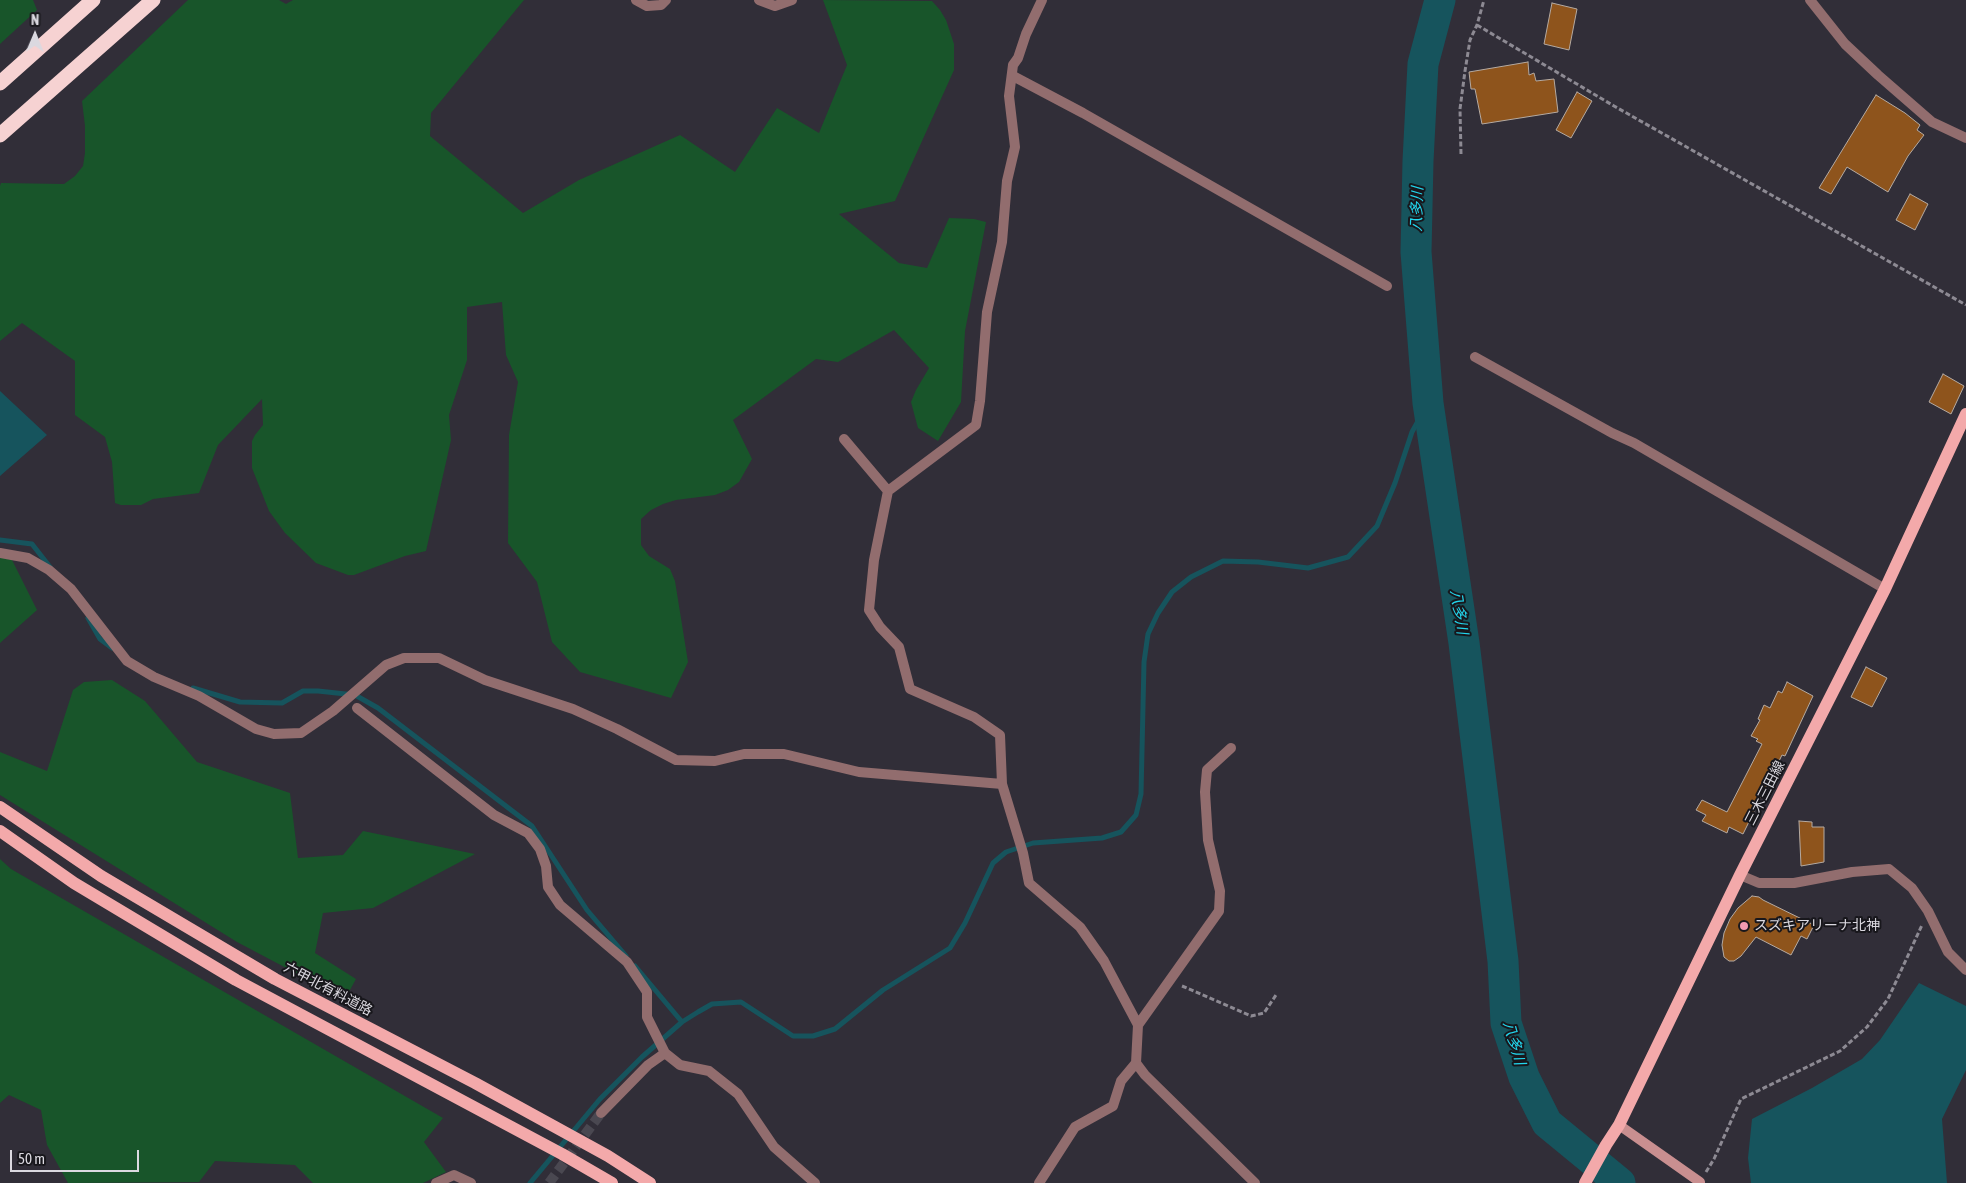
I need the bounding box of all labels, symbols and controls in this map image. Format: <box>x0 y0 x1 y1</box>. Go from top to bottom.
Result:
north arrow <box>10 10 60 60</box>
text: N <box>31 12 40 28</box>
water label: 八多川 <box>1407 186 1427 232</box>
water label: 八多川 <box>1447 588 1471 636</box>
street label: 三木三田線 <box>1742 758 1788 828</box>
place label: スズキアリーナ北神 <box>1754 918 1880 934</box>
marker: スズキアリーナ北神 <box>1738 920 1750 932</box>
street label: 六甲北有料道路 <box>281 959 375 1019</box>
water label: 八多川 <box>1499 1019 1529 1067</box>
scale bar <box>12 1140 141 1172</box>
text: 50 m <box>18 1150 45 1167</box>

